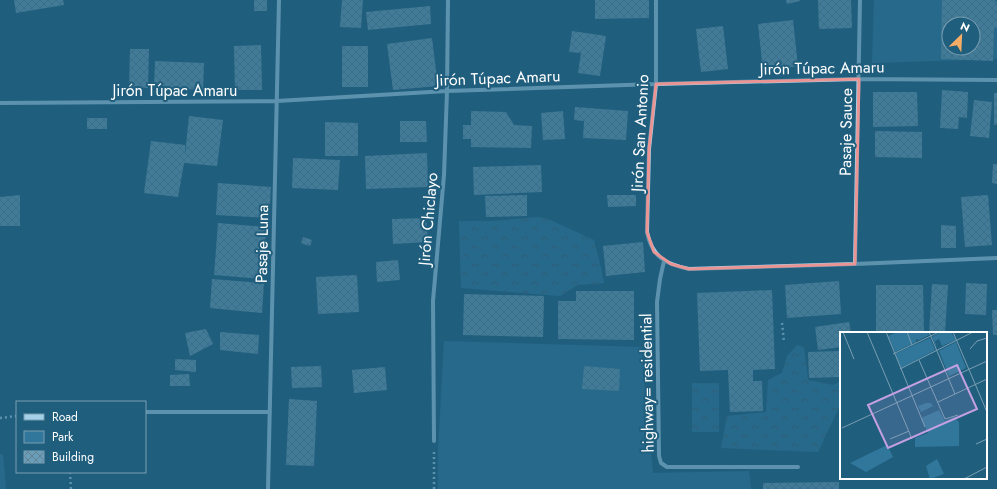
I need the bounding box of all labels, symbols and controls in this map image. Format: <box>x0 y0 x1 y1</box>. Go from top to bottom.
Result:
north arrow <box>941 16 981 56</box>
text: N <box>958 18 972 36</box>
street label: Jirón Túpac Amaru <box>757 55 885 81</box>
street label: Jirón Túpac Amaru <box>433 64 561 92</box>
street label: Jirón San Antonio <box>625 73 655 194</box>
street label: Jirón Túpac Amaru <box>111 79 237 102</box>
street label: Pasaje Sauce <box>834 88 858 176</box>
street label: Jirón Chiclayo <box>412 171 444 268</box>
street label: Pasaje Luna <box>250 205 274 283</box>
street label: highway= residential <box>634 313 660 453</box>
inset map <box>840 332 987 479</box>
legend <box>16 401 146 473</box>
text: Road <box>52 408 78 426</box>
text: Park <box>52 428 74 446</box>
text: Building <box>52 448 94 466</box>

